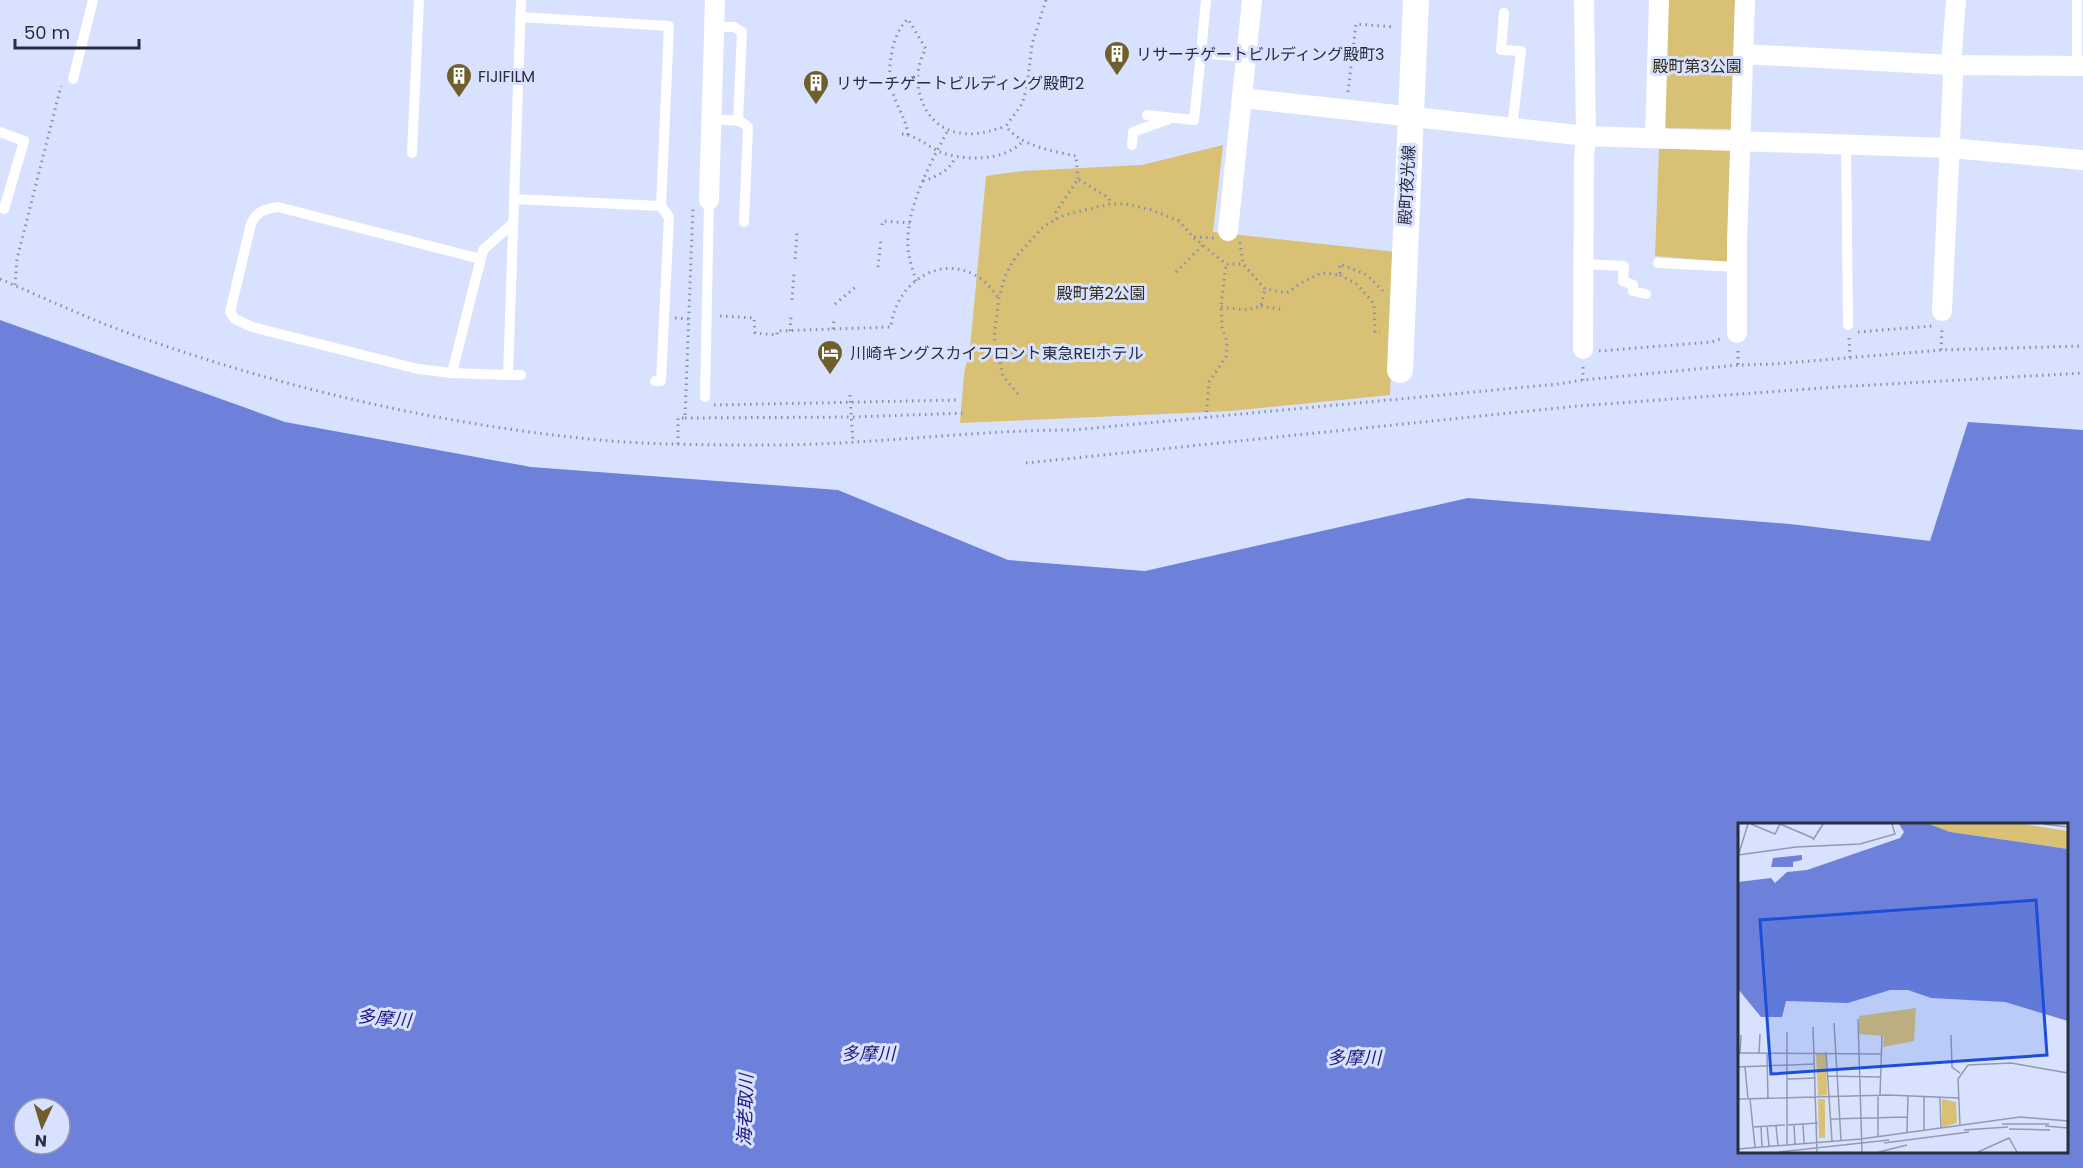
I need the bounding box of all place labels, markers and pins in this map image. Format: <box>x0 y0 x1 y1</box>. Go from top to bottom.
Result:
building icon: リサーチゲートビルディング殿町3 <box>1102 39 1132 77</box>
place label: リサーチゲートビルディング殿町3 <box>1136 43 1384 66</box>
building icon: FIJIFILM <box>444 61 474 99</box>
place label: FIJIFILM <box>478 65 535 88</box>
building icon: リサーチゲートビルディング殿町2 <box>801 68 831 106</box>
place label: リサーチゲートビルディング殿町2 <box>836 72 1084 95</box>
hotel icon: 川崎キングスカイフロント東急REIホテル <box>815 338 845 376</box>
place label: 川崎キングスカイフロント東急REIホテル <box>850 342 1143 365</box>

